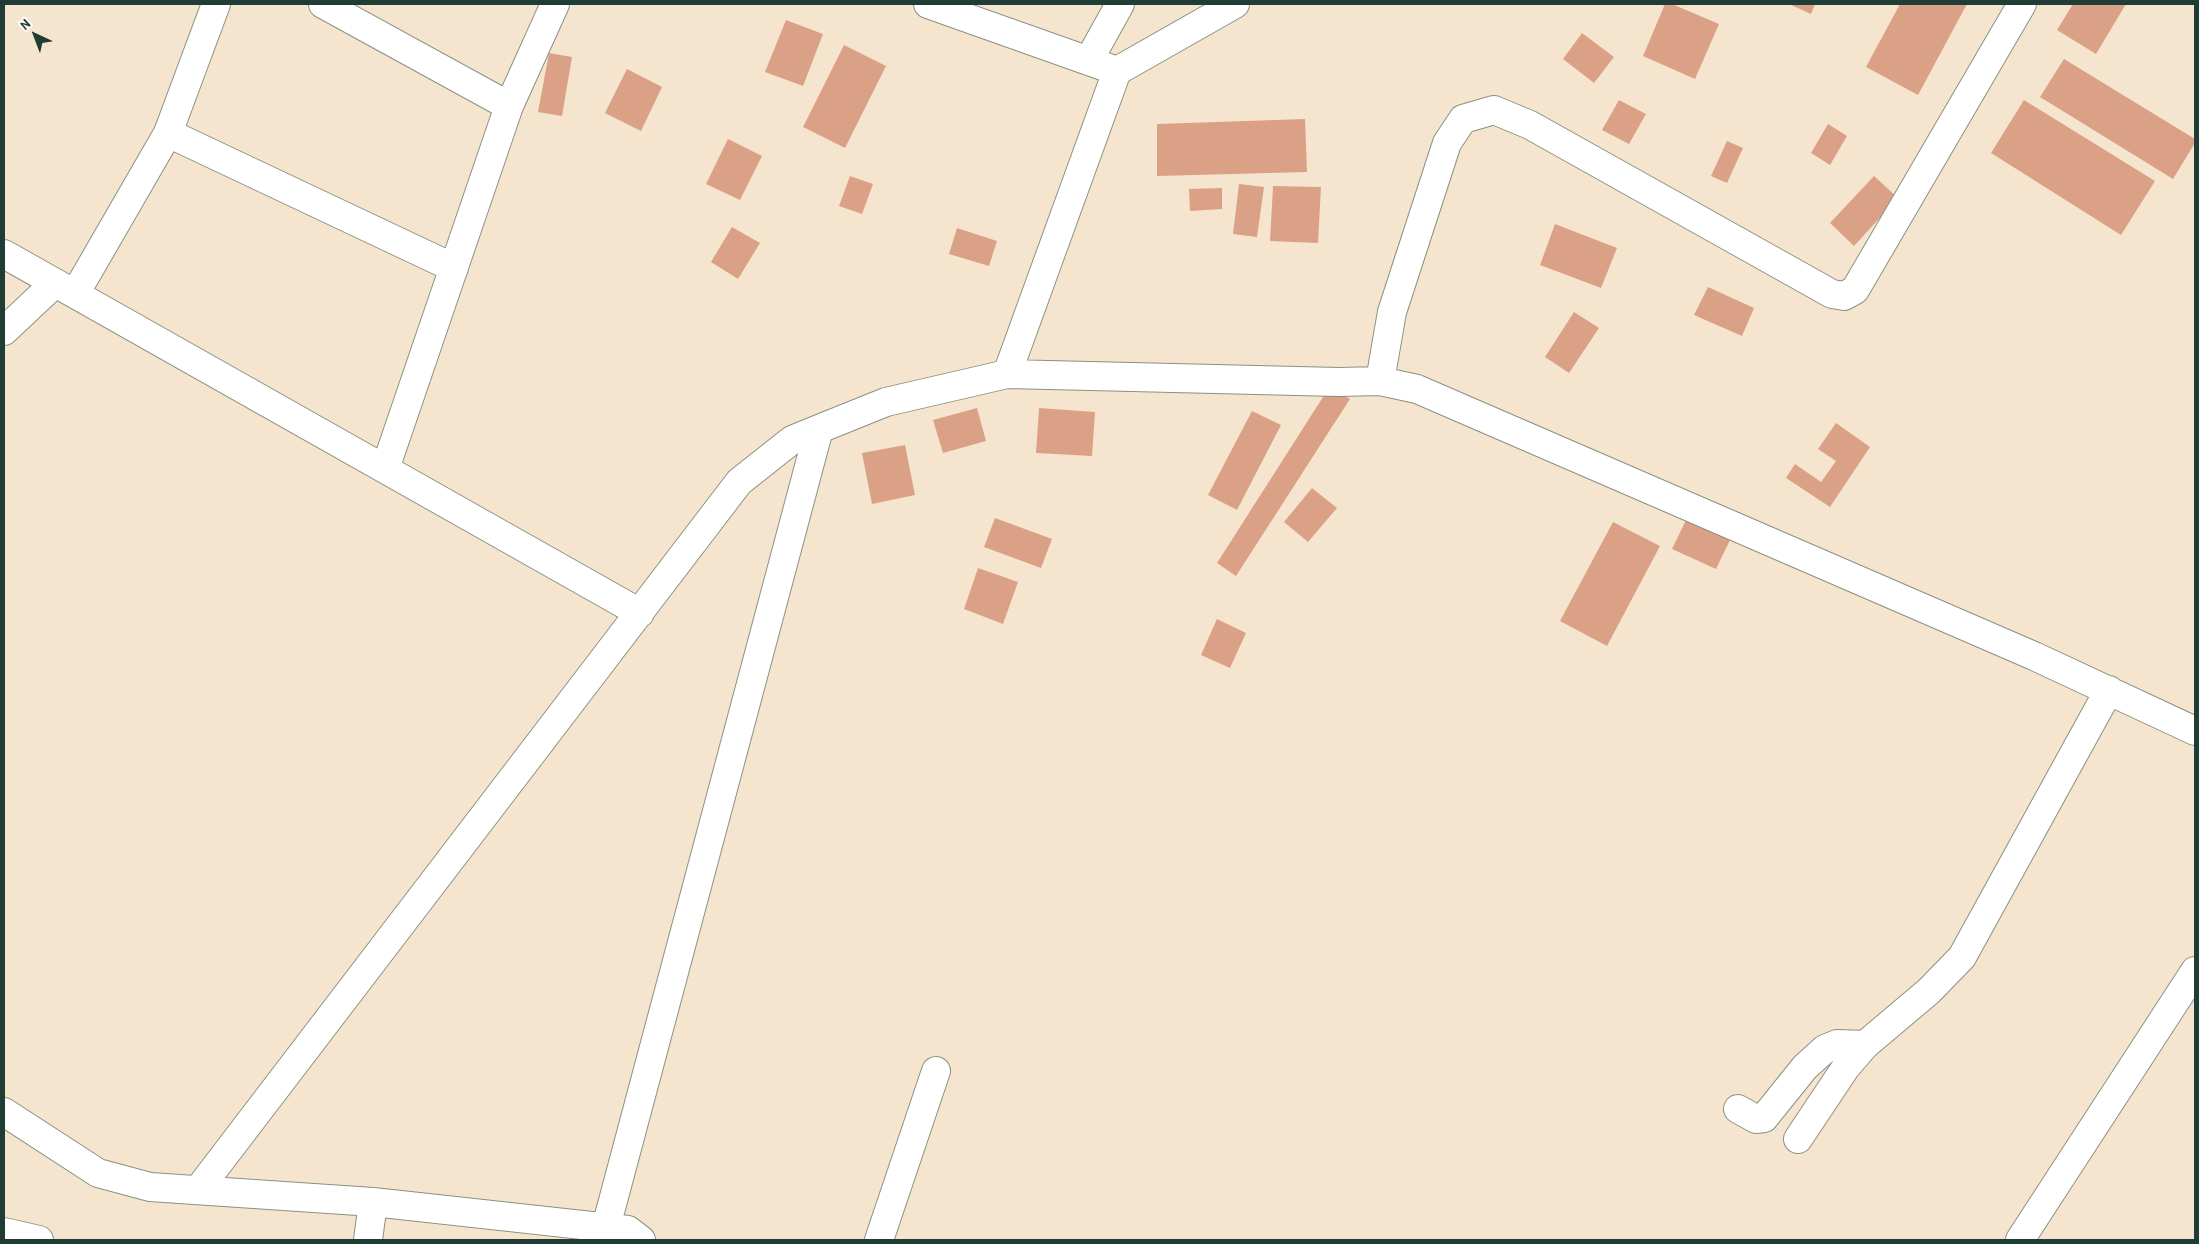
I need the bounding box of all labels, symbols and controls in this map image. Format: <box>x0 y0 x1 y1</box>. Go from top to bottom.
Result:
north arrow <box>10 10 60 60</box>
text: N <box>15 14 34 33</box>

